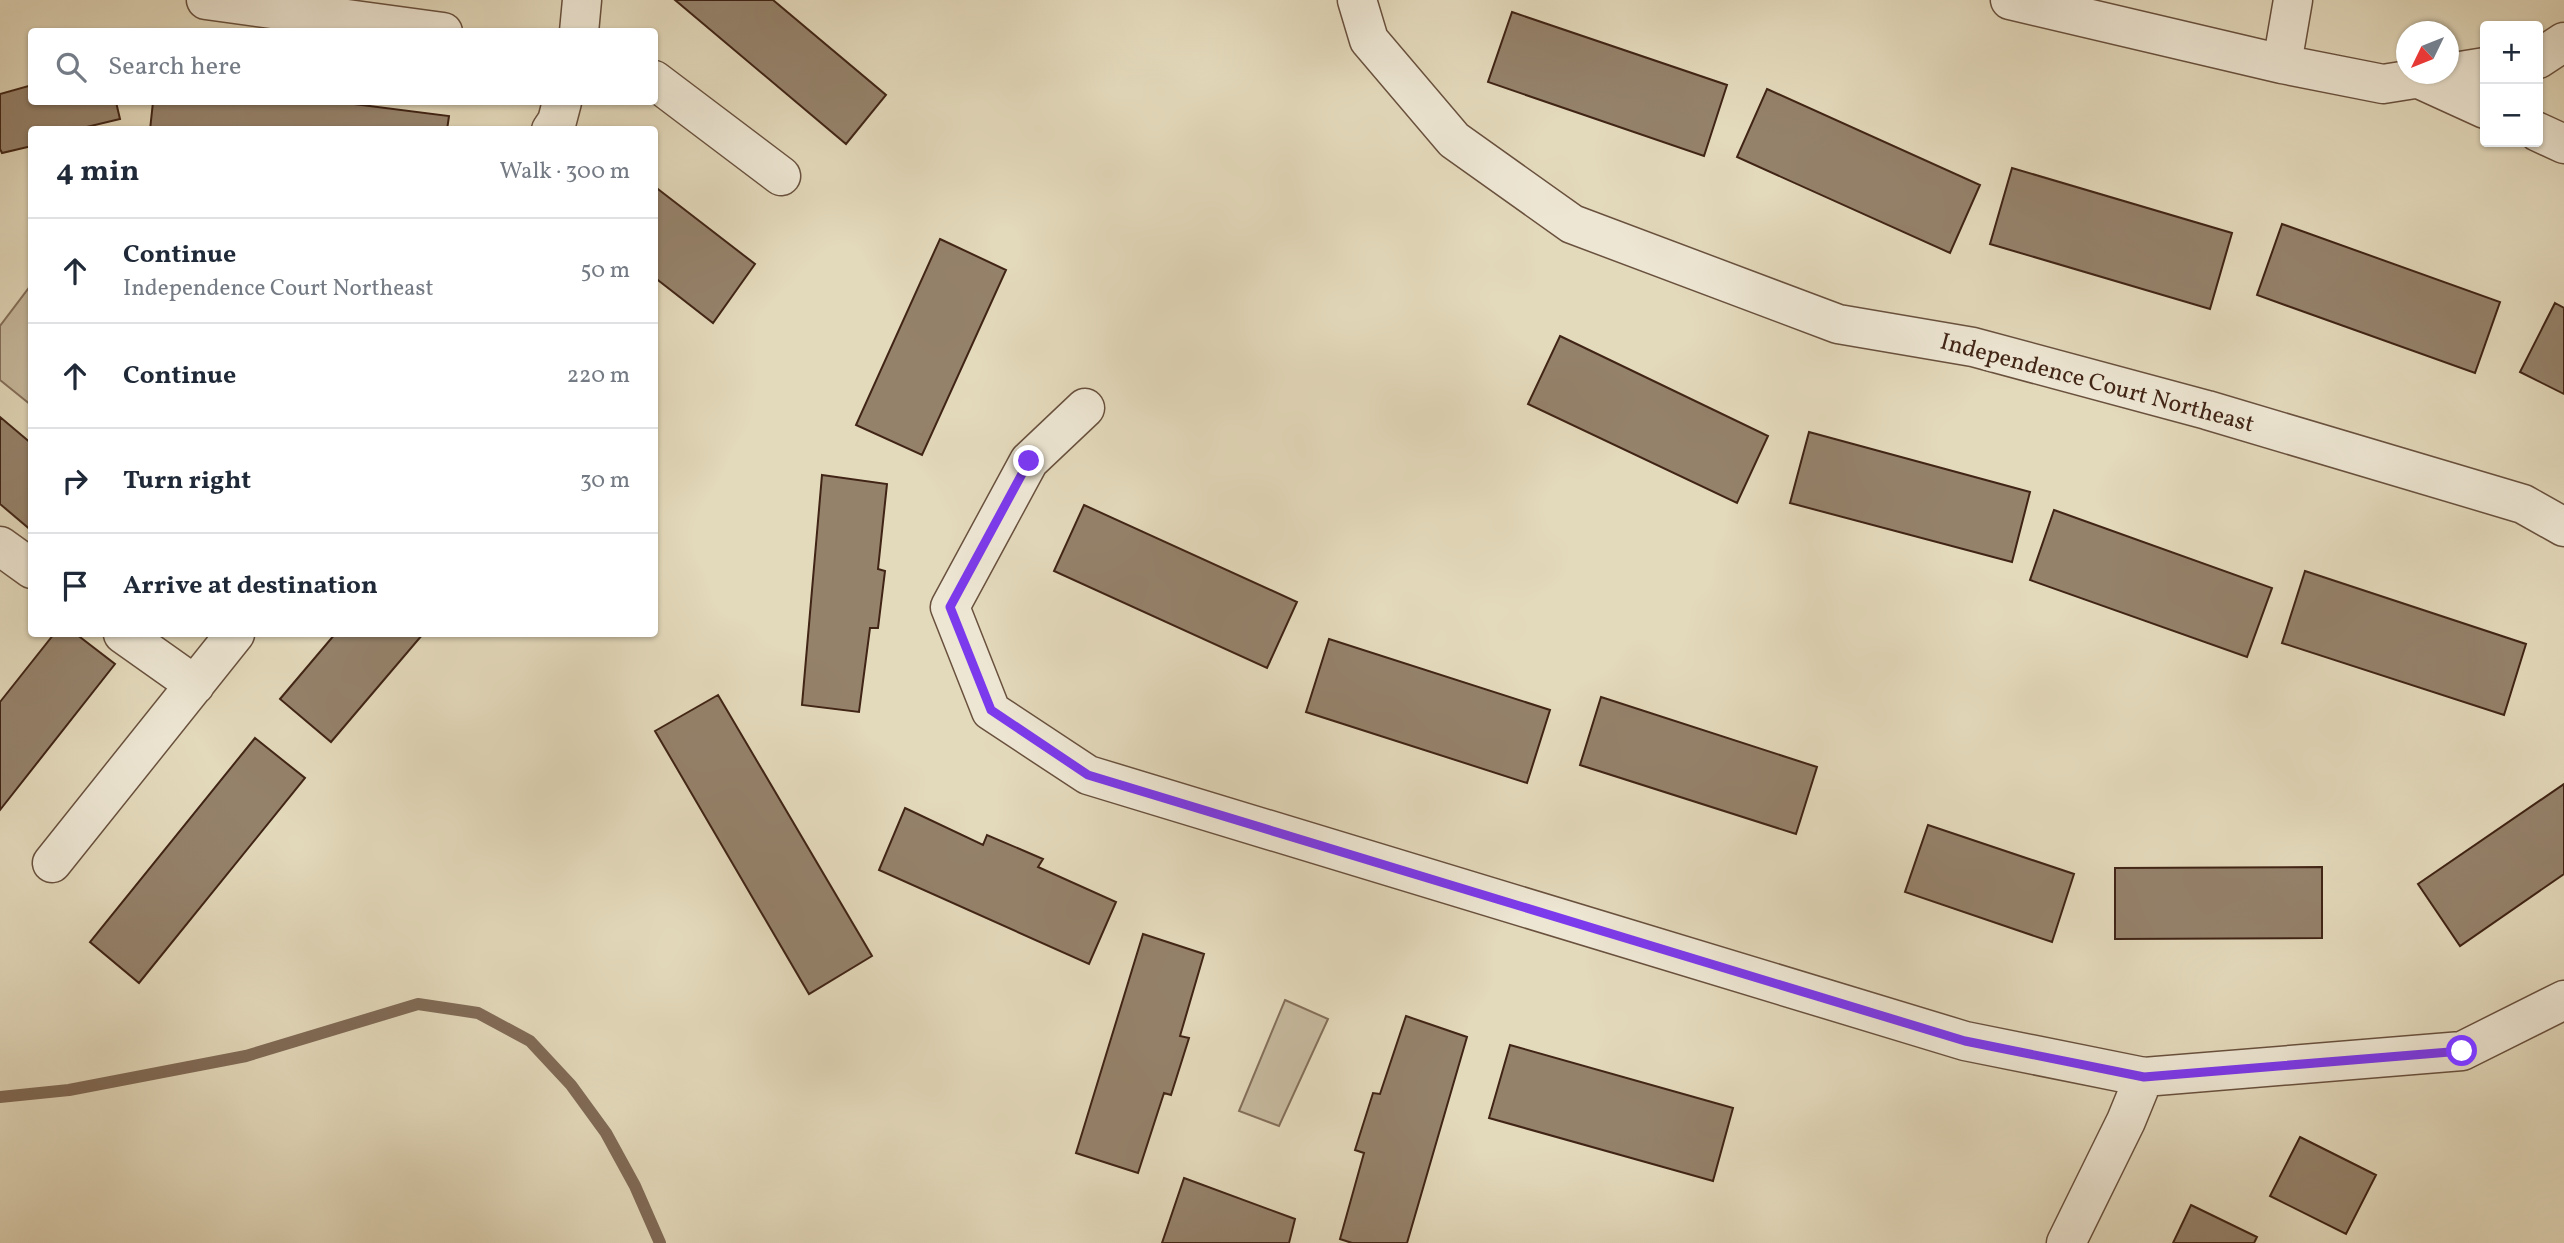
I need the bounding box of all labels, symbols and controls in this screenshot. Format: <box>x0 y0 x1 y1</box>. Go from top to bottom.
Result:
north arrow <box>2396 21 2459 84</box>
map controls <box>2480 21 2543 147</box>
button: + <box>2480 21 2543 84</box>
search box <box>28 28 658 105</box>
icon: search <box>52 48 90 86</box>
text: Search here <box>108 49 241 85</box>
button: − <box>2480 84 2543 147</box>
text: 4 min <box>56 151 140 193</box>
text: Walk · 300 m <box>500 156 630 188</box>
text: Continue <box>123 237 236 273</box>
icon: ahead <box>56 252 94 290</box>
text: 50 m <box>581 255 630 287</box>
text: Independence Court Northeast <box>123 273 433 305</box>
street label: Independence Court Northeast <box>1936 326 2258 442</box>
icon: ahead <box>56 357 94 395</box>
text: Continue <box>123 358 236 394</box>
text: 220 m <box>567 360 630 392</box>
route end <box>1013 445 1044 476</box>
icon: right <box>56 462 94 500</box>
text: Turn right <box>123 463 251 499</box>
text: 30 m <box>580 465 630 497</box>
icon: arrive <box>56 567 94 605</box>
text: Arrive at destination <box>123 568 378 604</box>
route start <box>2446 1035 2477 1066</box>

